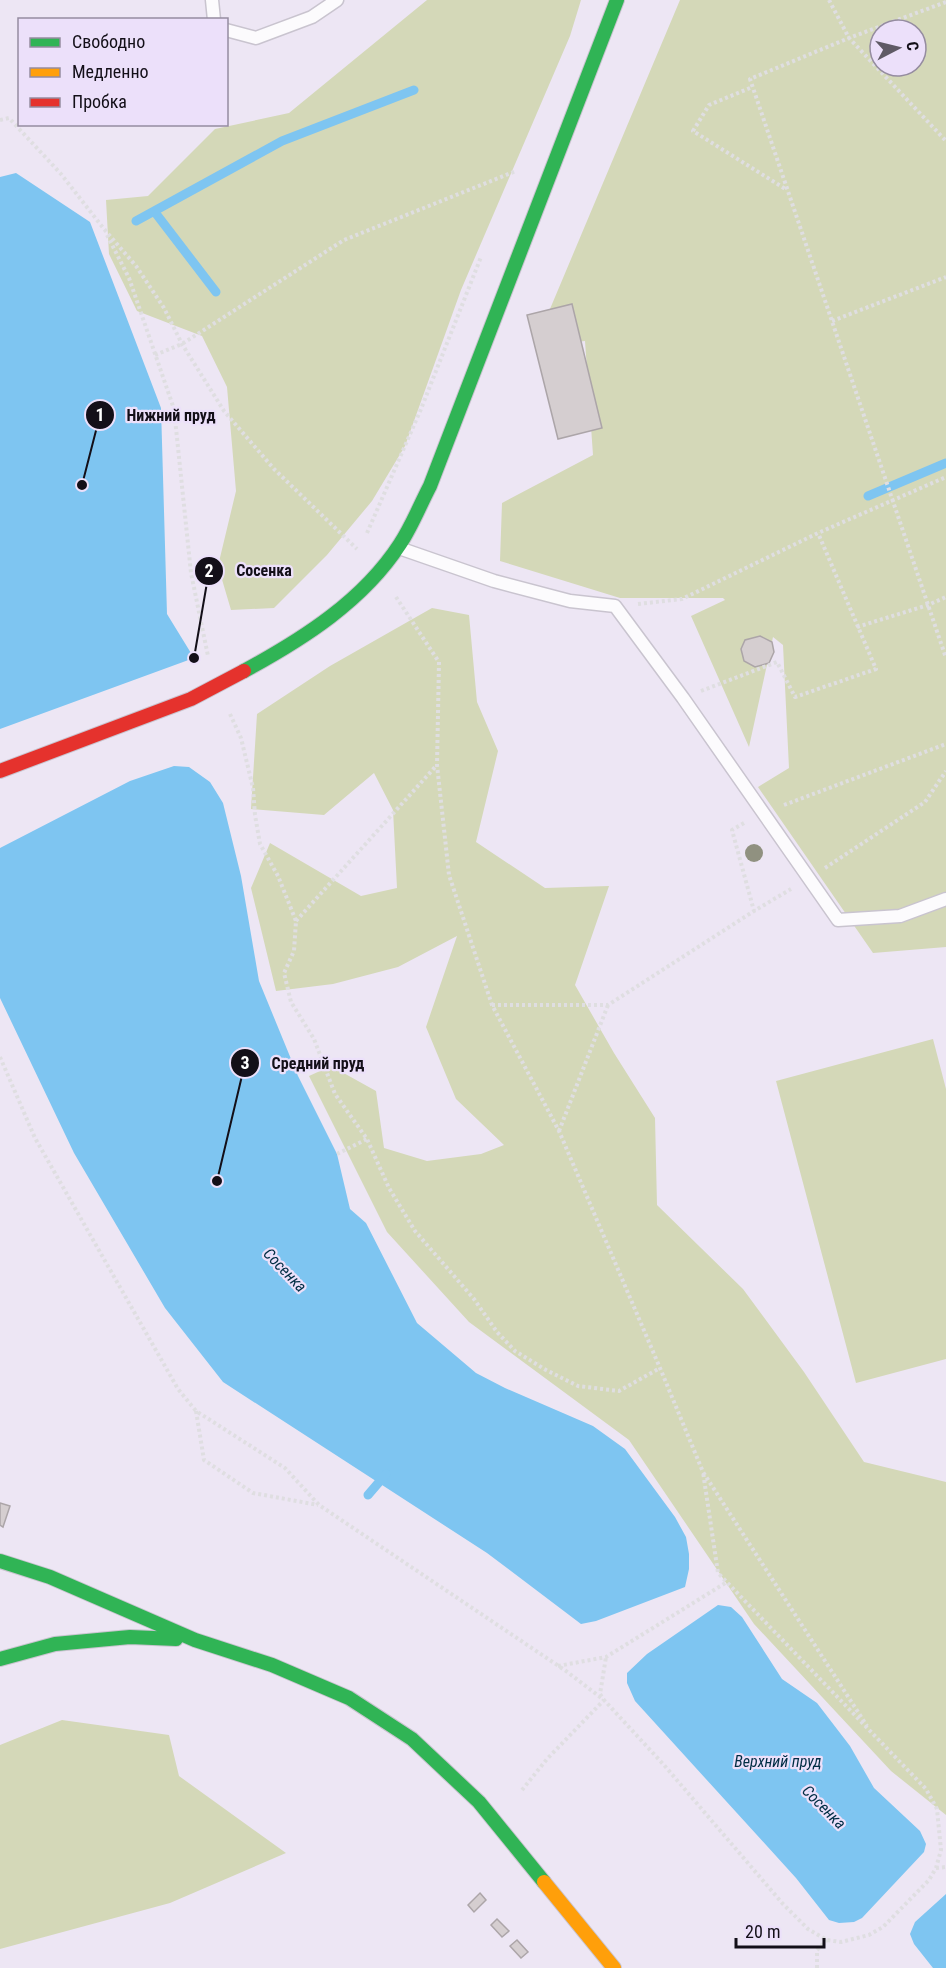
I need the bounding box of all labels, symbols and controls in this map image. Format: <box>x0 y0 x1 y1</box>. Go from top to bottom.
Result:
legend <box>18 18 228 126</box>
north arrow <box>868 18 928 78</box>
text: Свободно <box>72 31 145 52</box>
text: С <box>902 41 922 52</box>
text: Медленно <box>72 61 149 82</box>
text: Пробка <box>72 91 127 112</box>
callout: Нижний пруд <box>85 398 228 432</box>
text: 1 <box>95 404 105 425</box>
text: Нижний пруд <box>126 406 216 425</box>
callout: Сосенка <box>194 554 304 588</box>
text: 2 <box>204 560 214 581</box>
text: Сосенка <box>236 561 292 580</box>
callout: Средний пруд <box>230 1046 377 1080</box>
text: 3 <box>240 1052 250 1073</box>
text: Средний пруд <box>272 1054 364 1073</box>
water label: Сосенка <box>259 1244 311 1296</box>
water label: Верхний пруд <box>734 1752 822 1771</box>
water label: Сосенка <box>798 1781 850 1833</box>
scale bar <box>736 1911 824 1949</box>
text: 20 m <box>745 1921 780 1942</box>

